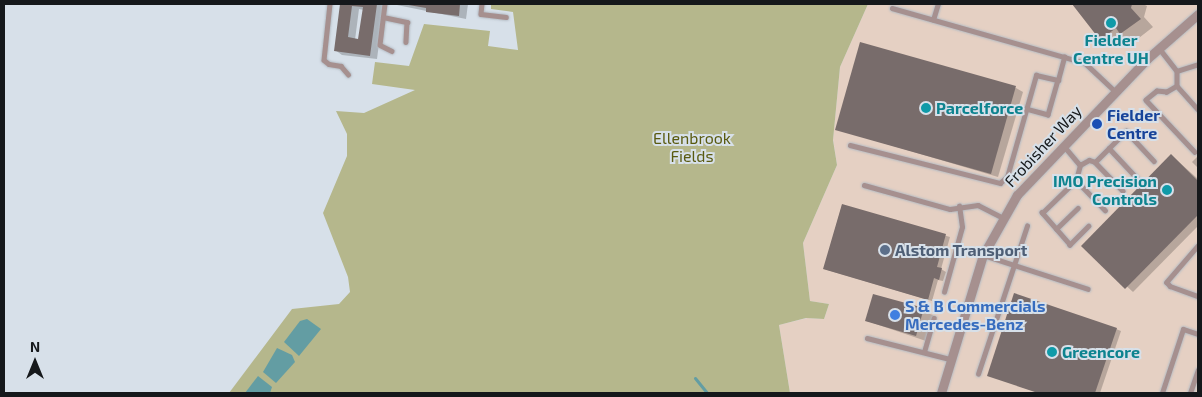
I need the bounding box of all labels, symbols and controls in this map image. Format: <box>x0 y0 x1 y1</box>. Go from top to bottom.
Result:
marker: Fielder Centre UH <box>1105 17 1117 29</box>
place label: Fielder Centre UH <box>1073 30 1149 68</box>
place label: Parcelforce <box>936 98 1023 118</box>
street label: Frobisher Way <box>1000 101 1086 191</box>
marker: Parcelforce <box>920 102 932 114</box>
place label: Fielder Centre <box>1107 105 1160 143</box>
marker: Fielder Centre <box>1091 118 1103 130</box>
park label: Ellenbrook Fields <box>653 128 731 166</box>
place label: IMO Precision Controls <box>1053 171 1157 209</box>
marker: IMO Precision Controls <box>1161 184 1173 196</box>
place label: Alstom Transport <box>895 240 1028 260</box>
marker: Alstom Transport <box>879 244 891 256</box>
place label: S & B Commercials Mercedes-Benz <box>905 296 1045 334</box>
marker: S & B Commercials Mercedes-Benz <box>889 309 901 321</box>
north arrow <box>10 337 60 387</box>
text: N <box>30 338 40 355</box>
place label: Greencore <box>1062 342 1140 362</box>
marker: Greencore <box>1046 346 1058 358</box>

